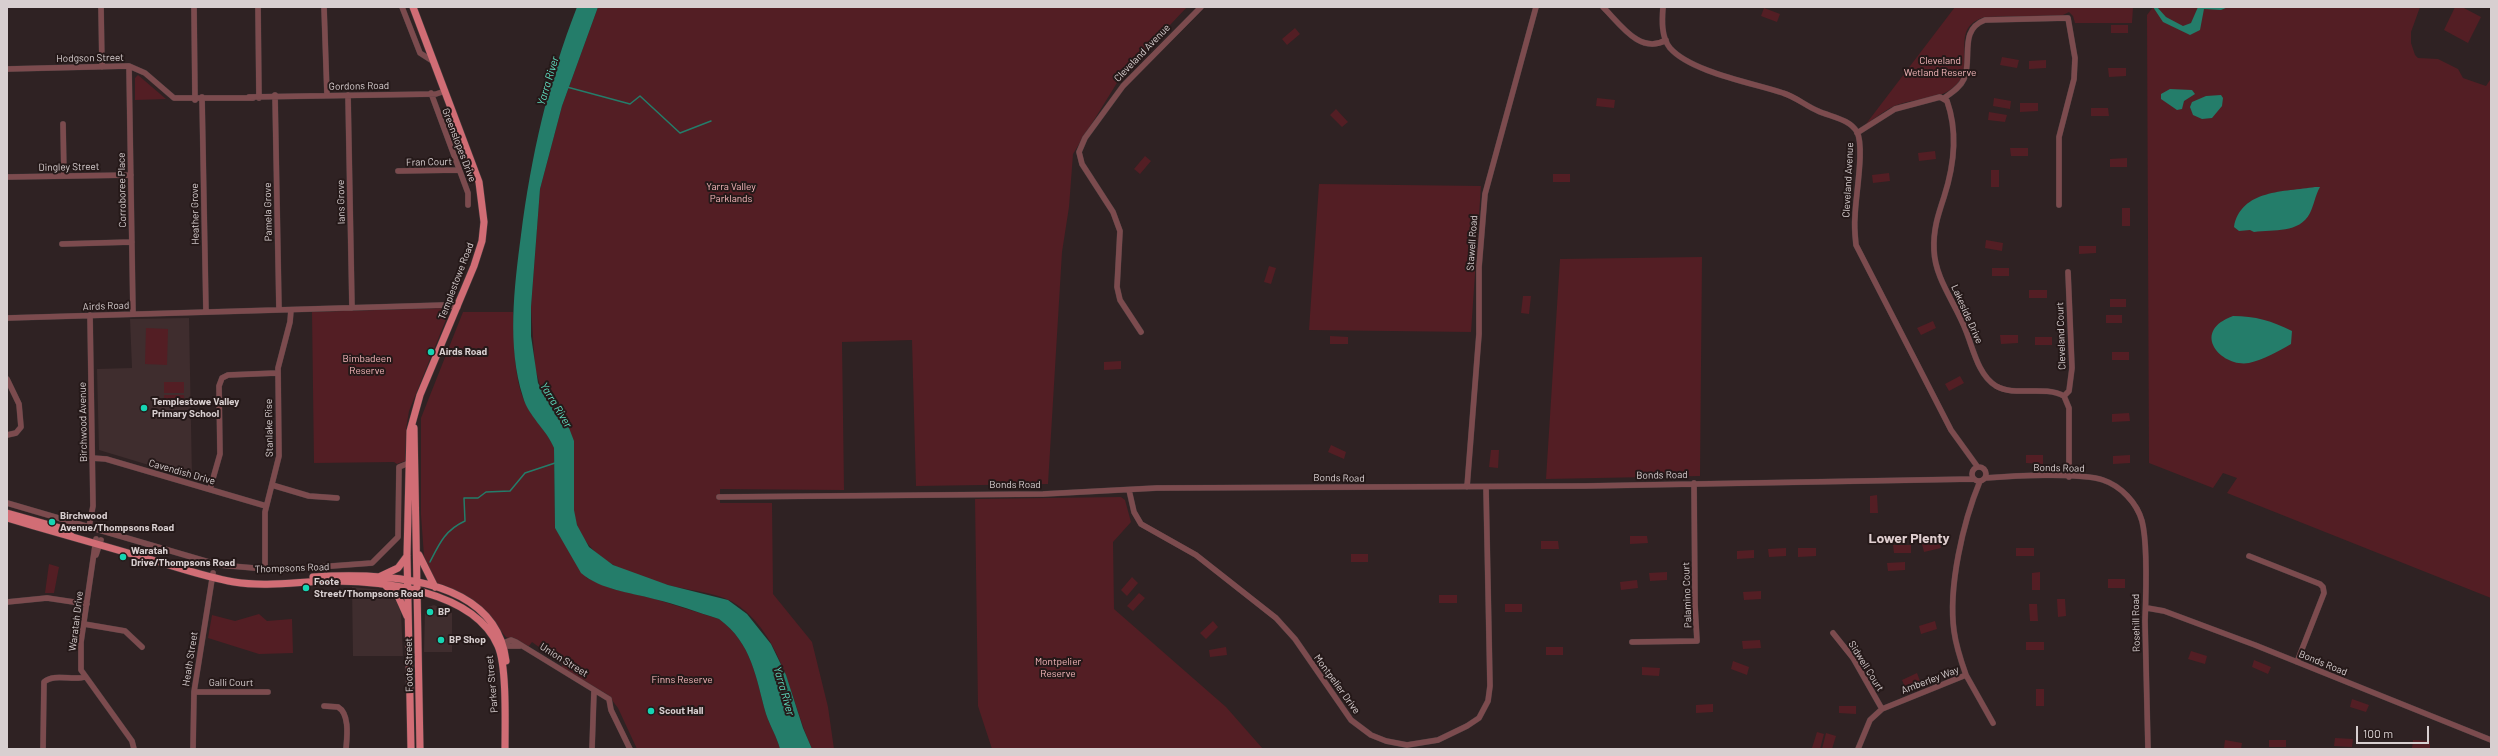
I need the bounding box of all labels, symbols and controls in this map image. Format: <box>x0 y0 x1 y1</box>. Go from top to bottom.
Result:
street label: Cleveland Avenue <box>1111 22 1173 84</box>
street label: Hodgson Street <box>56 51 124 65</box>
water label: Yarra River <box>534 55 562 107</box>
park label: Cleveland Wetland Reserve <box>1904 55 1976 78</box>
street label: Gordons Road <box>329 79 389 93</box>
street label: Greenslopes Drive <box>439 106 479 184</box>
street label: Cleveland Avenue <box>1840 142 1856 218</box>
street label: Corroboree Place <box>115 152 129 228</box>
street label: Fran Court <box>406 156 452 168</box>
street label: Dingley Street <box>38 160 100 174</box>
street label: Ians Grove <box>335 180 347 224</box>
park label: Yarra Valley Parklands <box>706 181 756 204</box>
street label: Pamela Grove <box>261 182 275 242</box>
street label: Heather Grove <box>188 183 202 245</box>
street label: Stawell Road <box>1464 215 1480 271</box>
street label: Templestowe Road <box>436 241 476 321</box>
street label: Lakeside Drive <box>1949 283 1985 345</box>
street label: Airds Road <box>83 299 129 313</box>
street label: Cleveland Court <box>2054 302 2068 370</box>
place label: Airds Road <box>439 346 487 358</box>
marker: Airds Road <box>426 347 436 357</box>
park label: Bimbadeen Reserve <box>342 353 392 376</box>
water label: Yarra River <box>537 380 575 430</box>
street label: Birchwood Avenue <box>76 382 90 462</box>
place label: Templestowe Valley Primary School <box>152 396 239 420</box>
street label: Stanlake Rise <box>262 399 276 457</box>
marker: Templestowe Valley Primary School <box>139 403 149 413</box>
street label: Cavendish Drive <box>147 457 217 487</box>
street label: Bonds Road <box>2033 462 2085 474</box>
street label: Bonds Road <box>1636 469 1688 481</box>
street label: Bonds Road <box>1313 472 1365 484</box>
street label: Bonds Road <box>989 479 1041 491</box>
place label: Birchwood Avenue/Thompsons Road <box>60 510 174 534</box>
marker: Birchwood Avenue/Thompsons Road <box>47 517 57 527</box>
district label: Lower Plenty <box>1868 530 1950 546</box>
place label: Waratah Drive/Thompsons Road <box>131 545 235 568</box>
marker: Waratah Drive/Thompsons Road <box>118 552 128 562</box>
street label: Thompsons Road <box>254 561 330 575</box>
street label: Palamino Court <box>1680 562 1694 628</box>
place label: Foote Street/Thompsons Road <box>314 576 423 600</box>
marker: Foote Street/Thompsons Road <box>301 583 311 593</box>
street label: Waratah Drive <box>66 590 86 652</box>
street label: Rosehill Road <box>2129 594 2143 652</box>
place label: BP <box>438 606 450 618</box>
marker: BP <box>425 607 435 617</box>
street label: Heath Street <box>180 631 200 687</box>
place label: BP Shop <box>449 634 486 646</box>
marker: BP Shop <box>436 635 446 645</box>
street label: Foote Street <box>403 638 415 692</box>
street label: Sidwell Court <box>1846 639 1886 693</box>
street label: Union Street <box>538 640 590 680</box>
street label: Bonds Road <box>2297 648 2349 678</box>
street label: Montpelier Drive <box>1311 652 1363 716</box>
street label: Parker Street <box>484 655 500 713</box>
park label: Montpelier Reserve <box>1035 656 1081 680</box>
street label: Amberley Way <box>1899 664 1961 696</box>
water label: Yarra River <box>771 665 797 717</box>
park label: Finns Reserve <box>651 674 713 686</box>
street label: Galli Court <box>209 677 253 689</box>
place label: Scout Hall <box>659 705 704 717</box>
marker: Scout Hall <box>646 706 656 716</box>
scale bar <box>2358 718 2431 744</box>
text: 100 m <box>2363 726 2393 740</box>

